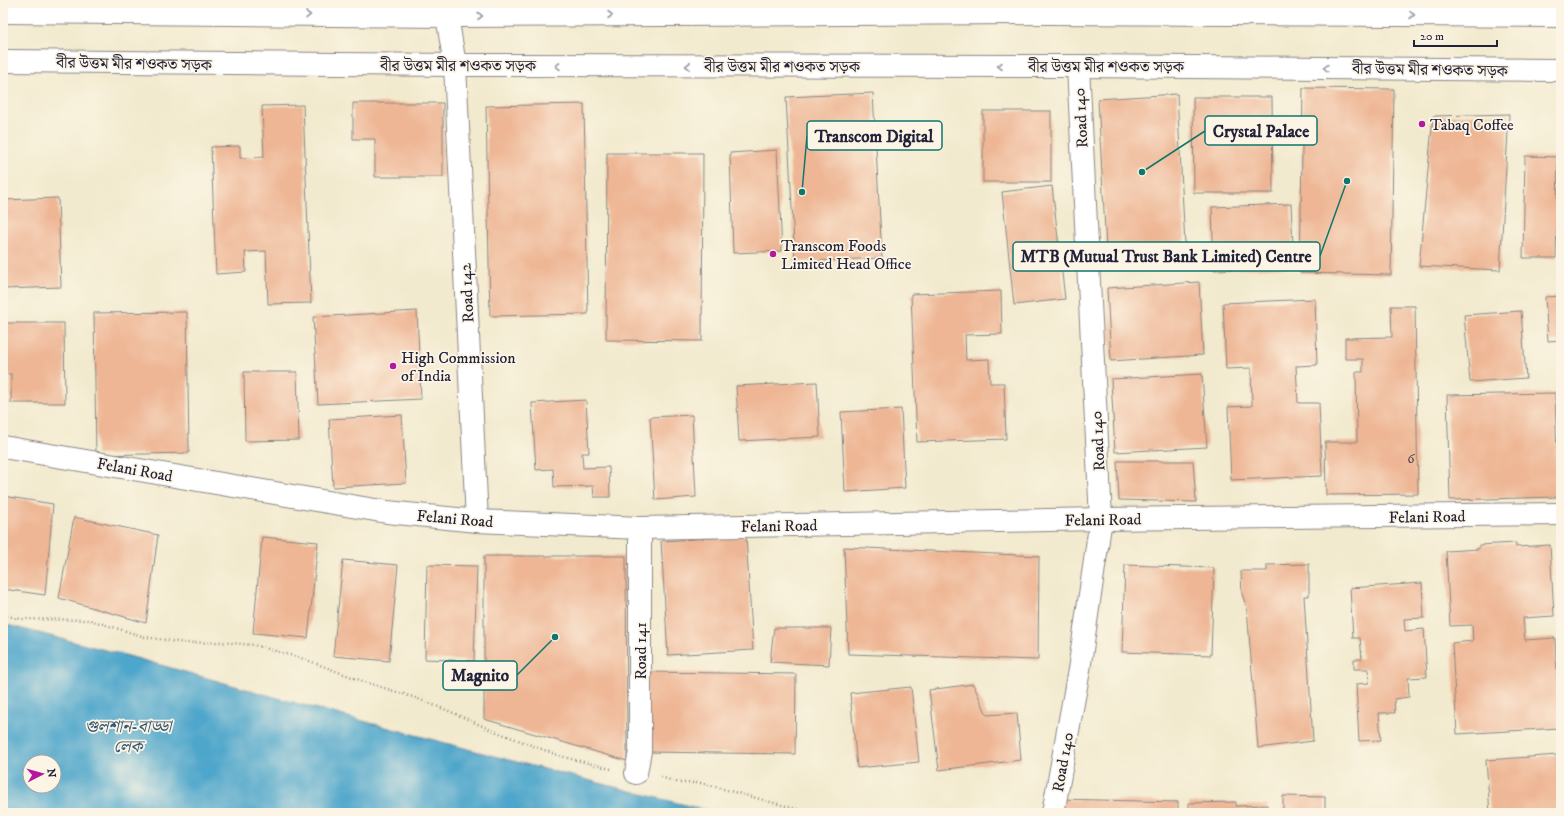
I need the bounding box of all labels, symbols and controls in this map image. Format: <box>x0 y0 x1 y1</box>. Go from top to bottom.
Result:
one-way arrow <box>305 11 311 19</box>
one-way arrow <box>607 11 613 19</box>
one-way arrow <box>1409 11 1415 19</box>
one-way arrow <box>477 12 483 20</box>
scale bar <box>1414 22 1497 48</box>
text: 20 m <box>1420 29 1444 44</box>
street label: বীর উত্তম মীর শওকত সড়ক <box>55 53 213 75</box>
street label: বীর উত্তম মীর শওকত সড়ক <box>379 56 537 76</box>
street label: বীর উত্তম মীর শওকত সড়ক <box>703 57 861 77</box>
street label: বীর উত্তম মীর শওকত সড়ক <box>1027 57 1185 77</box>
street label: বীর উত্তম মীর শওকত সড়ক <box>1351 59 1509 81</box>
one-way arrow <box>555 62 561 70</box>
one-way arrow <box>685 62 691 70</box>
one-way arrow <box>997 62 1003 70</box>
one-way arrow <box>1323 64 1329 72</box>
street label: Road 140 <box>1069 87 1093 149</box>
place label: Tabaq Coffee <box>1430 115 1514 135</box>
callout: Crystal Palace <box>1205 116 1317 145</box>
marker: Tabaq Coffee <box>1417 119 1427 129</box>
callout: Transcom Digital <box>807 121 942 150</box>
text: Crystal Palace <box>1213 121 1309 143</box>
text: Transcom Digital <box>814 126 934 148</box>
place label: Transcom Foods Limited Head Office <box>781 236 912 274</box>
callout: MTB (Mutual Trust Bank Limited) Centre <box>1013 242 1320 271</box>
text: MTB (Mutual Trust Bank Limited) Centre <box>1021 246 1311 268</box>
marker: Transcom Foods Limited Head Office <box>768 249 778 259</box>
street label: Road 142 <box>455 263 479 323</box>
place label: High Commission of India <box>401 348 516 386</box>
marker: High Commission of India <box>388 361 398 371</box>
street label: Road 140 <box>1086 410 1110 472</box>
house number: 6 <box>1407 450 1415 468</box>
street label: Felani Road <box>95 453 174 486</box>
street label: Felani Road <box>416 506 494 532</box>
street label: Felani Road <box>1389 506 1466 528</box>
street label: Felani Road <box>1065 509 1142 531</box>
street label: Felani Road <box>741 515 818 537</box>
street label: Road 141 <box>631 622 651 680</box>
callout: Magnito <box>443 661 517 690</box>
text: Magnito <box>451 665 509 687</box>
water label: গুলশান-বাড্ডা লেক <box>85 716 174 758</box>
street label: Road 140 <box>1048 731 1078 794</box>
north arrow <box>22 754 62 794</box>
text: N <box>44 768 58 778</box>

